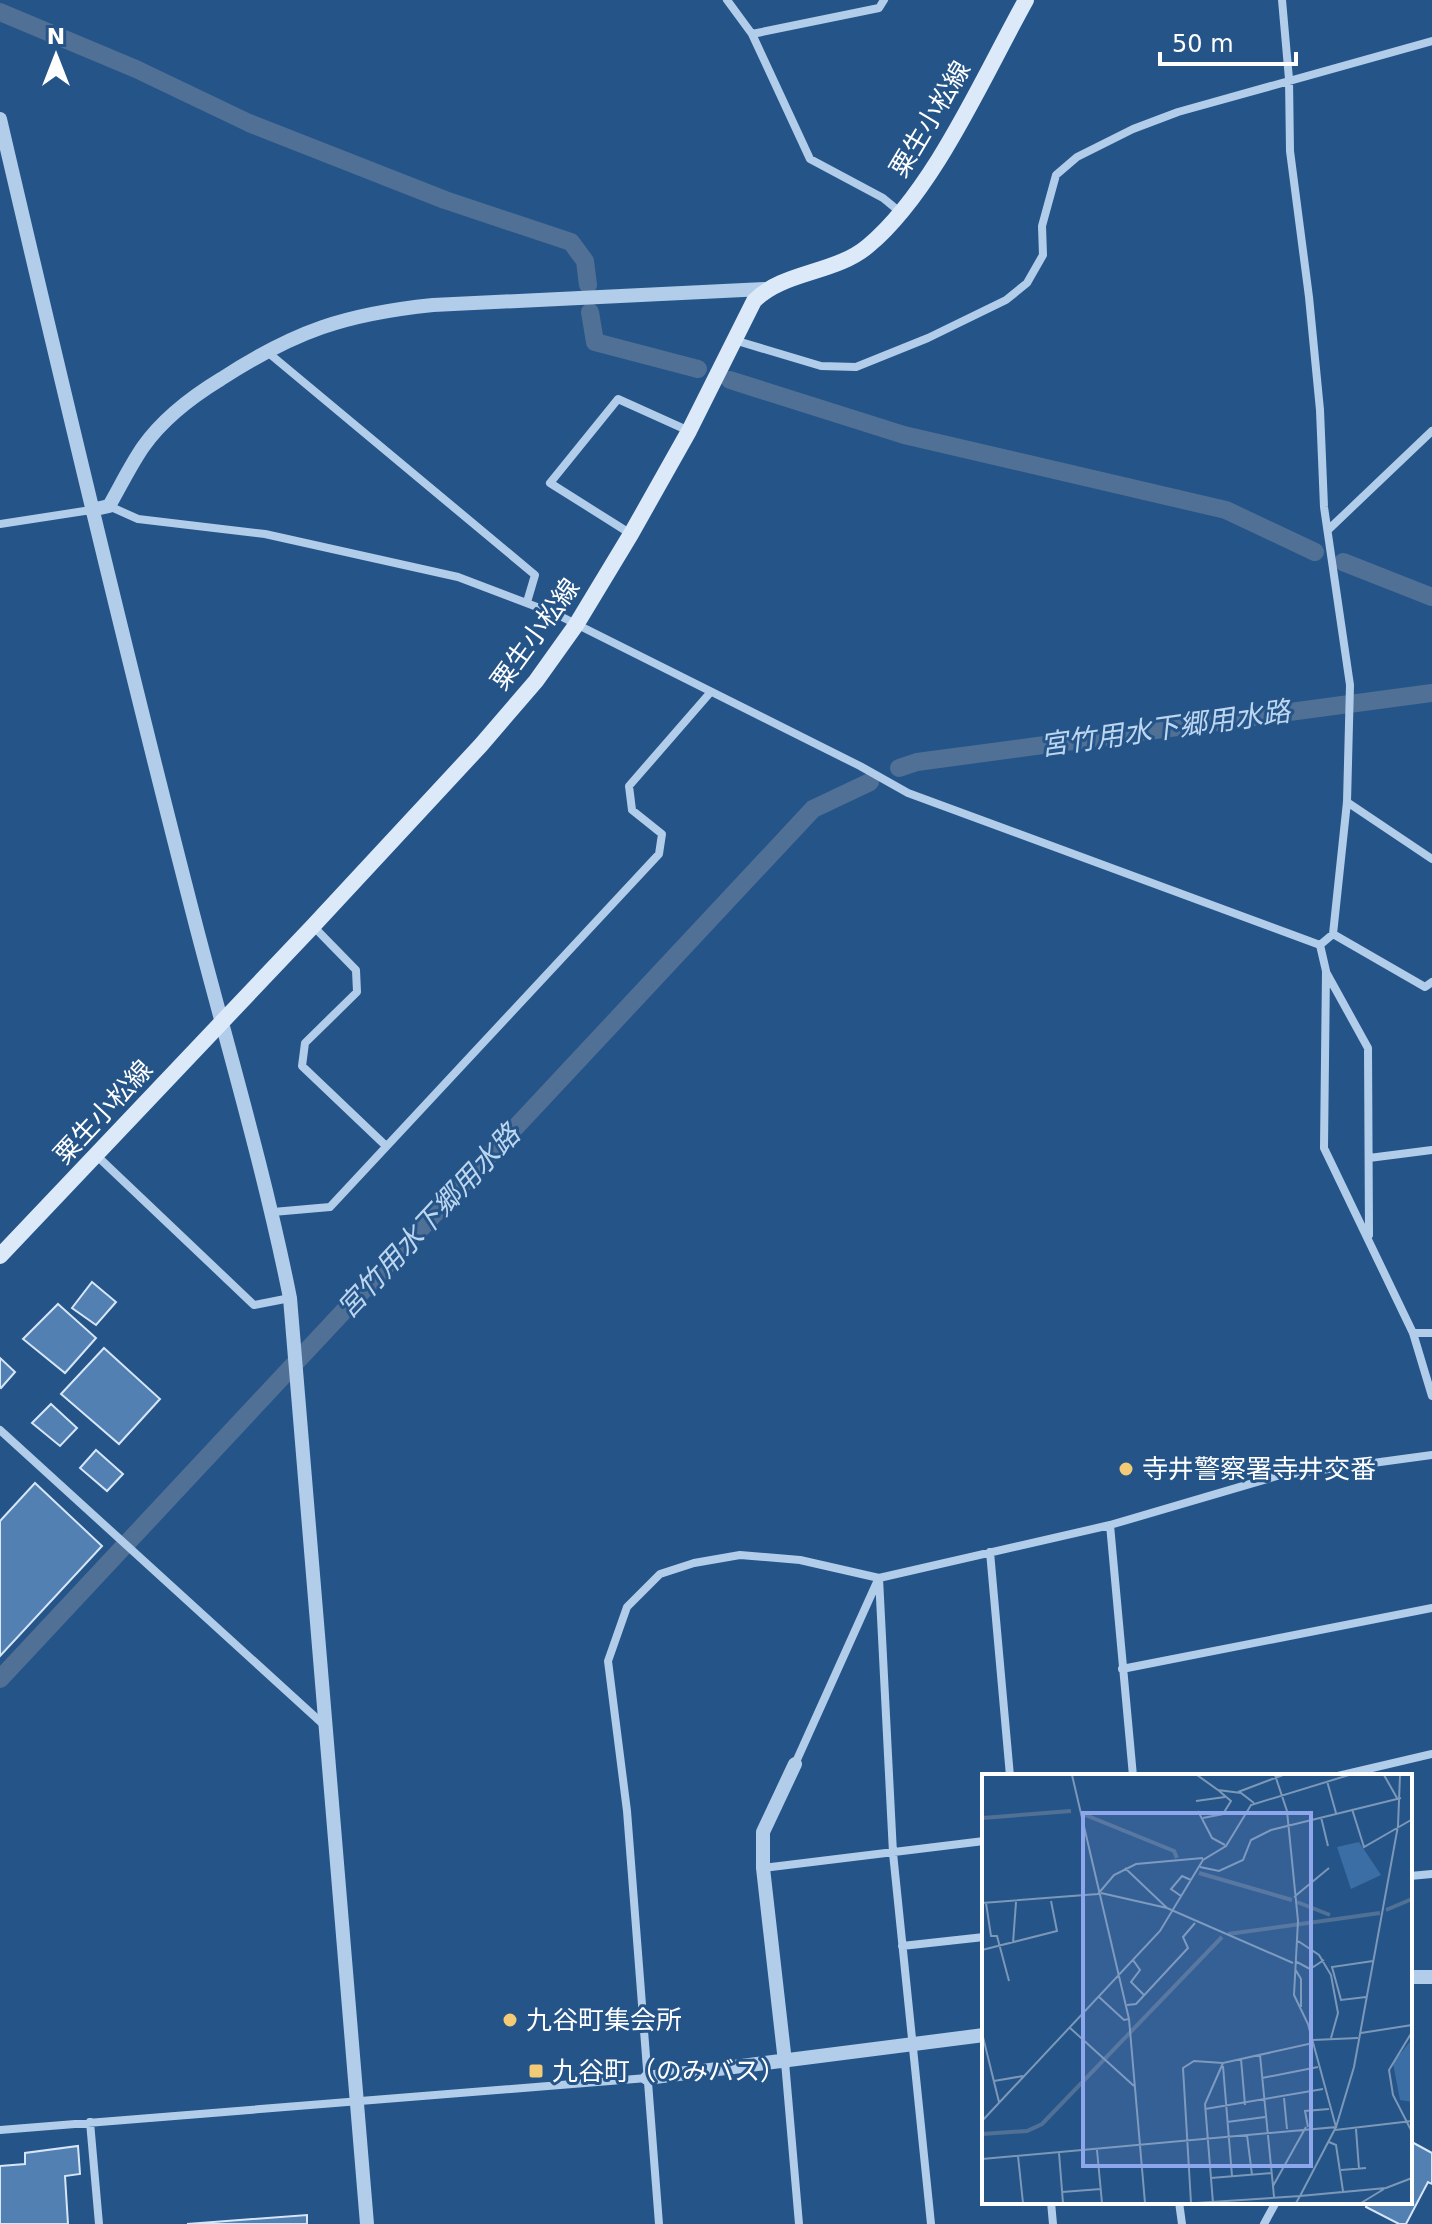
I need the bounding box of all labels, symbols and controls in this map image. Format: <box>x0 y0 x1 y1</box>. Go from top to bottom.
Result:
north arrow <box>16 16 96 96</box>
scale bar <box>1160 16 1296 66</box>
text: N <box>47 24 65 49</box>
text: 50 m <box>1172 30 1234 58</box>
street label: 粟生小松線 <box>884 56 976 182</box>
street label: 粟生小松線 <box>485 573 585 695</box>
water label: 宮竹用水下郷用水路 <box>1038 694 1294 762</box>
street label: 粟生小松線 <box>48 1054 158 1170</box>
water label: 宮竹用水下郷用水路 <box>330 1116 528 1325</box>
place label: 寺井警察署寺井交番 <box>1142 1454 1376 1484</box>
marker: 寺井警察署寺井交番 <box>1117 1460 1135 1478</box>
inset map <box>982 1774 1412 2204</box>
place label: 九谷町集会所 <box>526 2005 682 2035</box>
marker: 九谷町集会所 <box>501 2011 519 2029</box>
place label: 九谷町（のみバス） <box>552 2056 786 2086</box>
marker: 九谷町（のみバス） <box>527 2062 545 2080</box>

